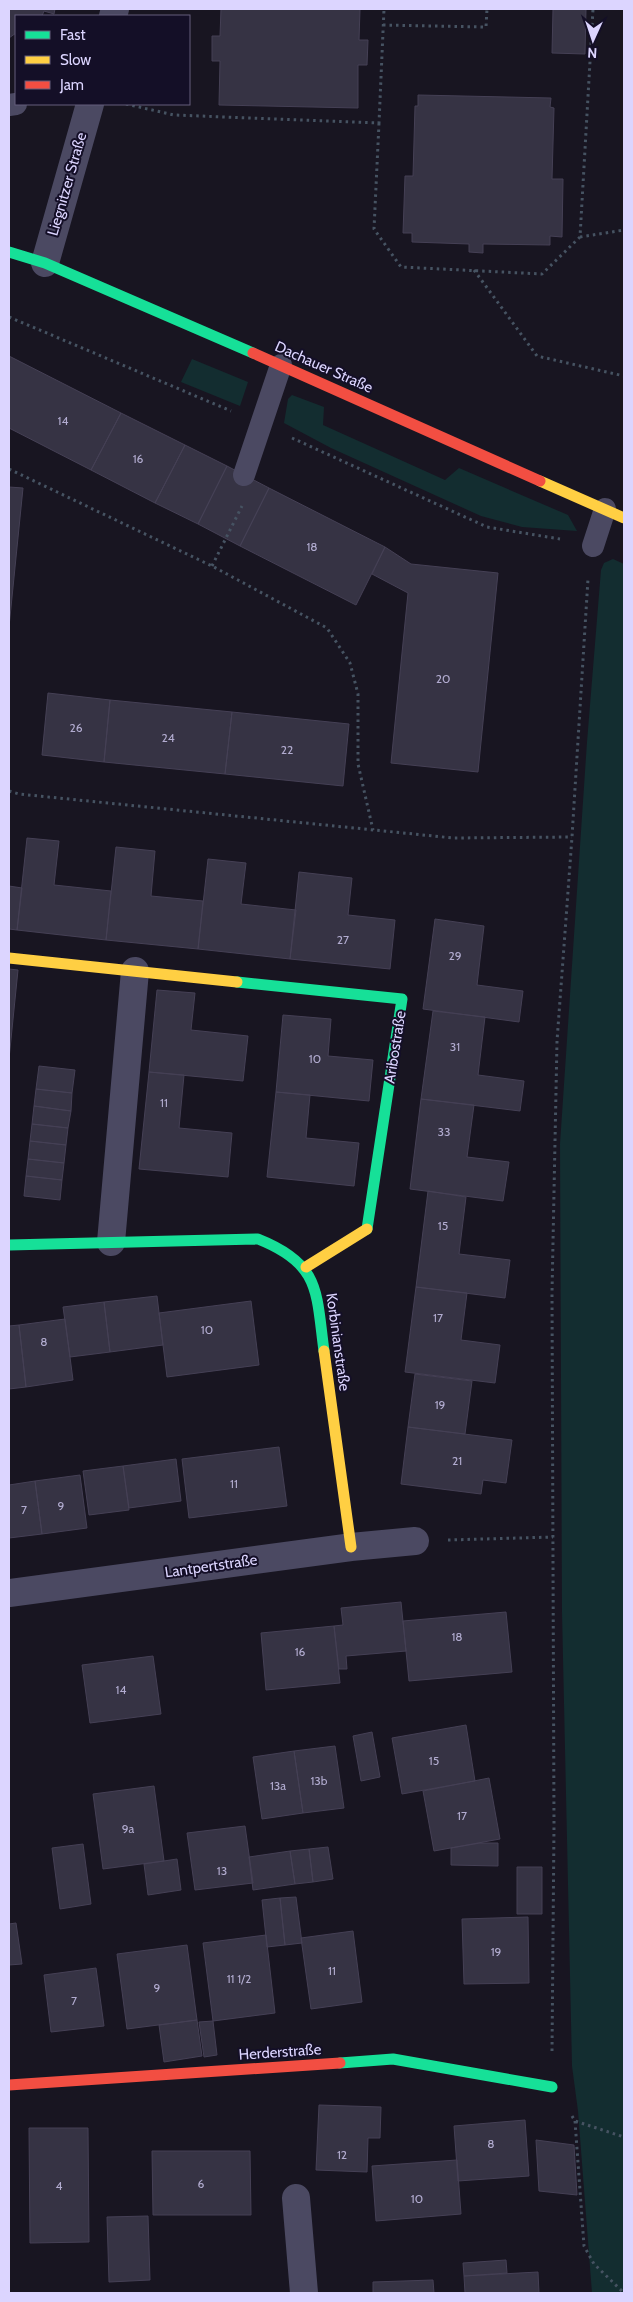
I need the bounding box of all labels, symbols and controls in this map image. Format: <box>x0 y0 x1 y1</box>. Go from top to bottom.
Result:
legend <box>15 15 190 105</box>
north arrow <box>568 15 618 65</box>
text: Fast <box>60 26 85 44</box>
text: N <box>587 44 598 62</box>
text: Slow <box>60 51 91 69</box>
text: Jam <box>59 76 84 94</box>
street label: Liegnitzer Straße <box>44 130 90 238</box>
street label: Dachauer Straße <box>272 337 376 397</box>
house number: 14 <box>58 413 68 428</box>
house number: 16 <box>133 451 144 466</box>
house number: 18 <box>306 539 318 554</box>
house number: 20 <box>436 671 450 686</box>
house number: 26 <box>69 720 83 735</box>
house number: 24 <box>161 730 175 745</box>
house number: 22 <box>281 742 293 757</box>
house number: 27 <box>337 932 349 947</box>
house number: 29 <box>448 948 462 963</box>
street label: Aribostraße <box>380 1009 410 1085</box>
house number: 31 <box>450 1039 460 1054</box>
house number: 10 <box>309 1051 321 1066</box>
house number: 11 <box>160 1095 168 1110</box>
house number: 33 <box>438 1124 450 1139</box>
house number: 15 <box>438 1218 448 1233</box>
street label: Korbinianstraße <box>322 1292 354 1393</box>
house number: 17 <box>433 1310 443 1325</box>
house number: 10 <box>201 1322 213 1337</box>
house number: 8 <box>40 1334 48 1349</box>
house number: 19 <box>435 1397 446 1412</box>
house number: 21 <box>452 1453 462 1468</box>
house number: 11 <box>230 1476 238 1491</box>
house number: 9 <box>58 1498 65 1513</box>
house number: 7 <box>21 1502 27 1517</box>
street label: Lantpertstraße <box>164 1551 259 1581</box>
house number: 18 <box>451 1629 463 1644</box>
house number: 16 <box>295 1644 306 1659</box>
house number: 14 <box>116 1682 126 1697</box>
house number: 15 <box>429 1753 439 1768</box>
house number: 13b <box>310 1773 328 1788</box>
house number: 13a <box>270 1778 286 1793</box>
house number: 17 <box>457 1808 467 1823</box>
house number: 9a <box>122 1821 135 1836</box>
house number: 13 <box>217 1863 227 1878</box>
house number: 19 <box>491 1944 502 1959</box>
house number: 11 <box>328 1963 336 1978</box>
house number: 11 1/2 <box>227 1971 251 1986</box>
house number: 9 <box>154 1980 161 1995</box>
house number: 7 <box>71 1993 77 2008</box>
street label: Herderstraße <box>238 2040 322 2064</box>
house number: 8 <box>487 2136 495 2151</box>
house number: 12 <box>337 2147 347 2162</box>
house number: 6 <box>198 2176 205 2191</box>
house number: 4 <box>56 2178 63 2193</box>
house number: 10 <box>411 2191 423 2206</box>

